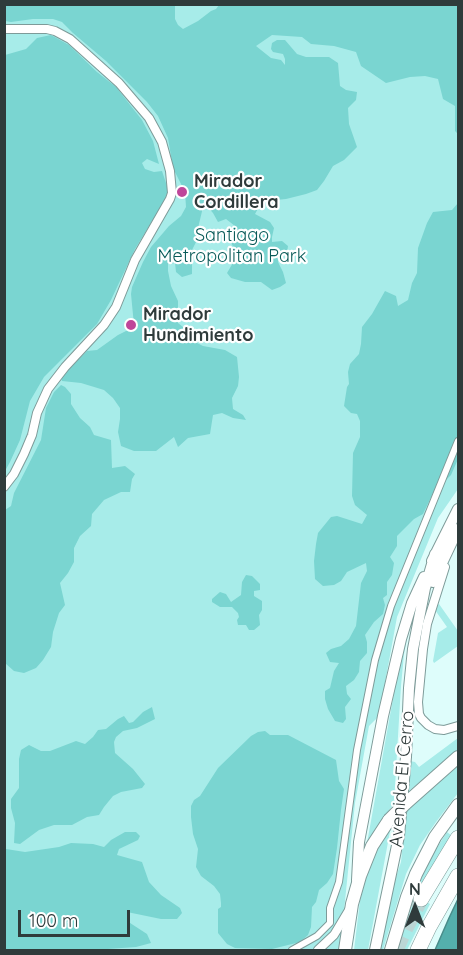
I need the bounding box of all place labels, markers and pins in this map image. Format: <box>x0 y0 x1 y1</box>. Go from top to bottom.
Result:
place label: Mirador Cordillera <box>194 171 279 213</box>
marker: Mirador Cordillera <box>175 185 189 199</box>
place label: Mirador Hundimiento <box>143 304 253 346</box>
marker: Mirador Hundimiento <box>124 318 138 332</box>

